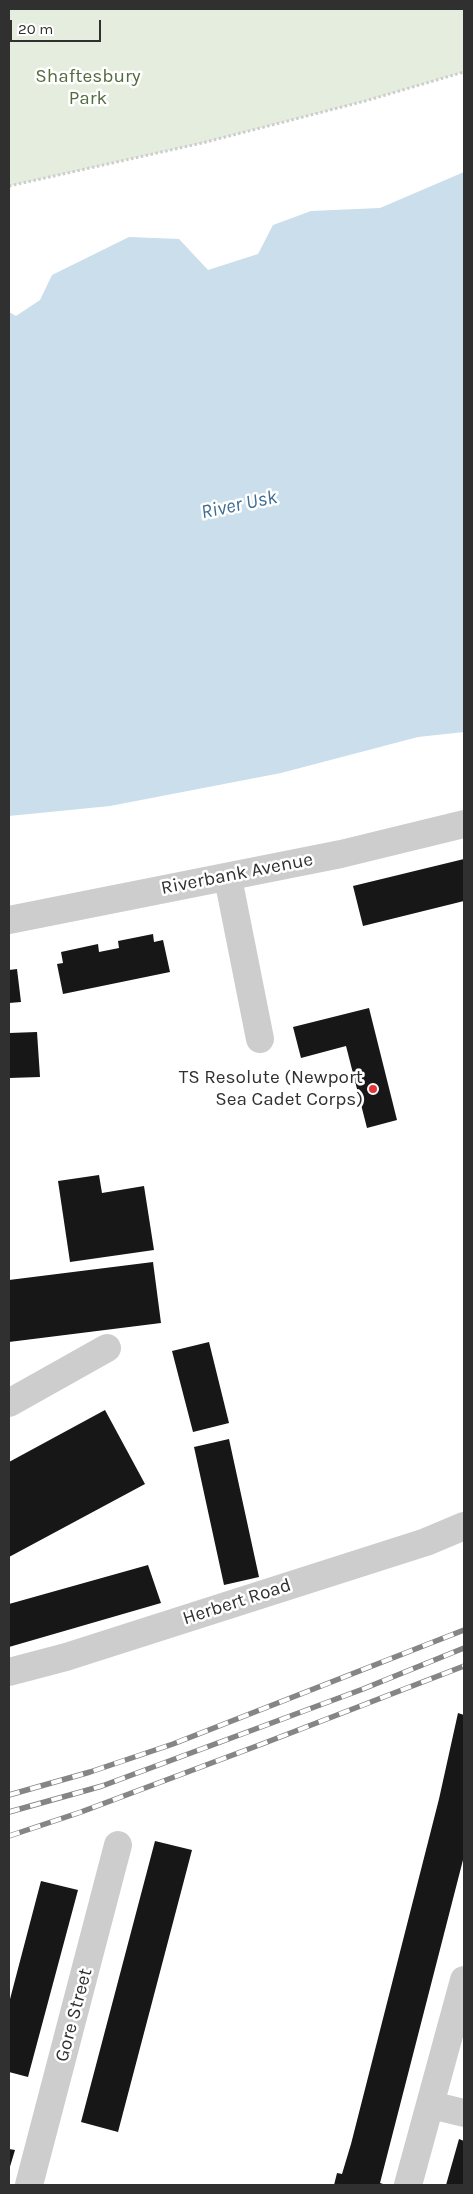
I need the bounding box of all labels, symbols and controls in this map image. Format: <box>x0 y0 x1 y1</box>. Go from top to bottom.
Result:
scale bar <box>12 10 104 42</box>
text: 20 m <box>18 20 53 38</box>
park label: Shaftesbury Park <box>35 66 141 110</box>
water label: River Usk <box>199 485 279 525</box>
street label: Riverbank Avenue <box>159 848 315 900</box>
place label: TS Resolute (Newport Sea Cadet Corps) <box>179 1067 363 1111</box>
marker: TS Resolute (Newport Sea Cadet Corps) <box>367 1083 379 1095</box>
street label: Herbert Road <box>180 1574 294 1630</box>
street label: Gore Street <box>51 1966 97 2064</box>

